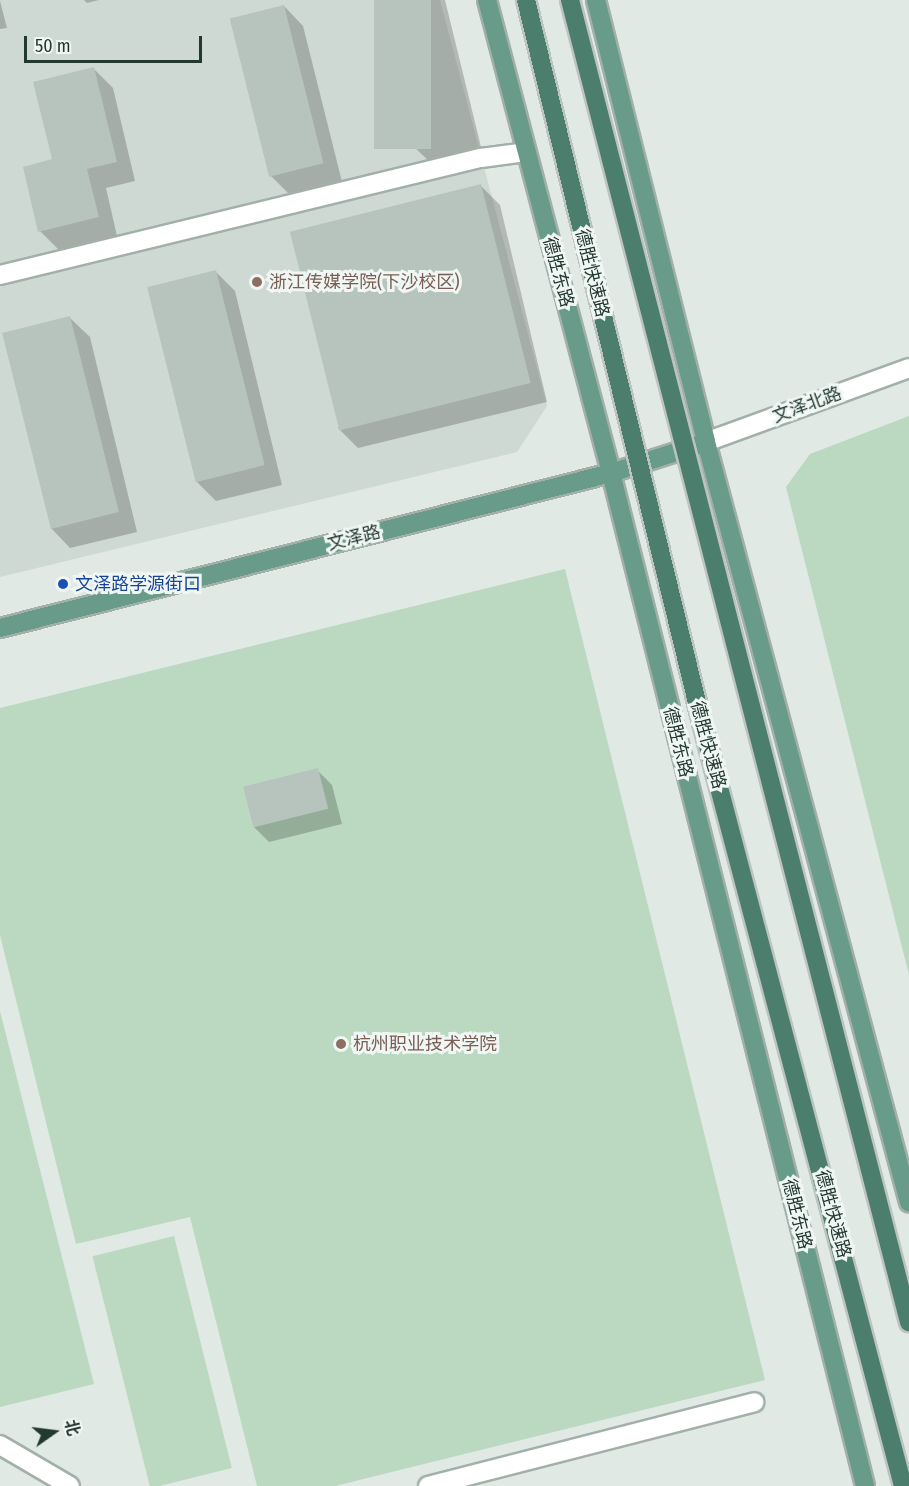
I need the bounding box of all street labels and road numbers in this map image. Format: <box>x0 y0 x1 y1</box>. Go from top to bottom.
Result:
street label: 德胜快速路 <box>571 227 613 319</box>
street label: 德胜东路 <box>538 234 578 310</box>
street label: 文泽北路 <box>769 383 845 427</box>
street label: 文泽路 <box>325 521 383 555</box>
street label: 德胜快速路 <box>686 699 730 791</box>
street label: 德胜东路 <box>659 704 697 780</box>
street label: 德胜快速路 <box>811 1168 855 1260</box>
street label: 德胜东路 <box>778 1176 816 1252</box>

